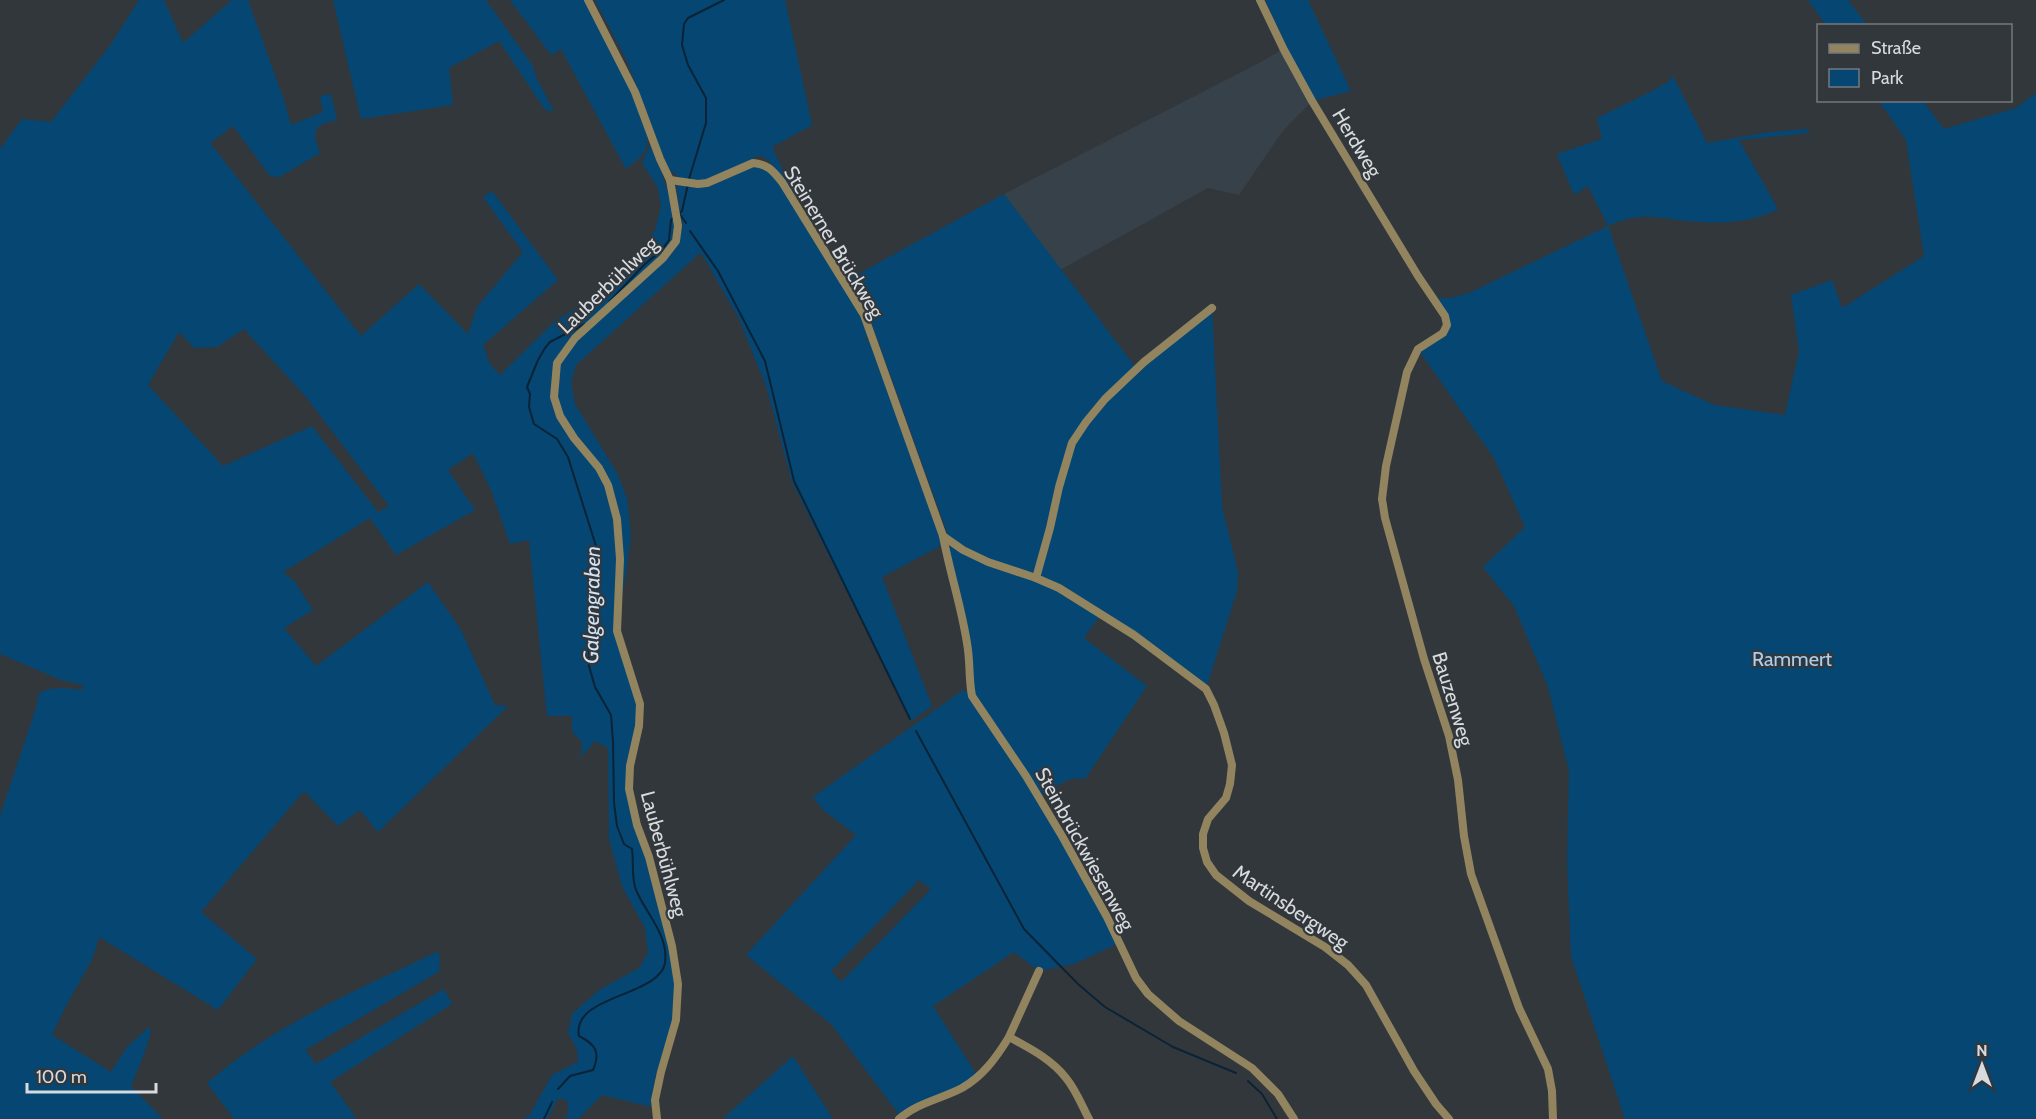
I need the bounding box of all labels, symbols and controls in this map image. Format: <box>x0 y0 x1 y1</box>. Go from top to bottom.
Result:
legend <box>1817 24 2012 102</box>
text: Straße <box>1871 37 1921 59</box>
text: Park <box>1871 67 1904 89</box>
street label: Herdweg <box>1327 104 1387 183</box>
street label: Steinerner Brückweg <box>779 161 890 324</box>
street label: Lauberbühlweg <box>553 231 664 339</box>
water label: Galgengraben <box>578 546 605 664</box>
park label: Rammert <box>1752 647 1832 671</box>
street label: Bauzenweg <box>1427 649 1479 750</box>
street label: Steinbrückwiesenweg <box>1030 763 1140 936</box>
street label: Lauberbühlweg <box>636 788 693 921</box>
street label: Martinsbergweg <box>1228 859 1354 955</box>
north arrow <box>1952 1035 2012 1095</box>
text: N <box>1976 1041 1988 1060</box>
scale bar <box>27 1056 156 1094</box>
text: 100 m <box>36 1066 87 1088</box>

